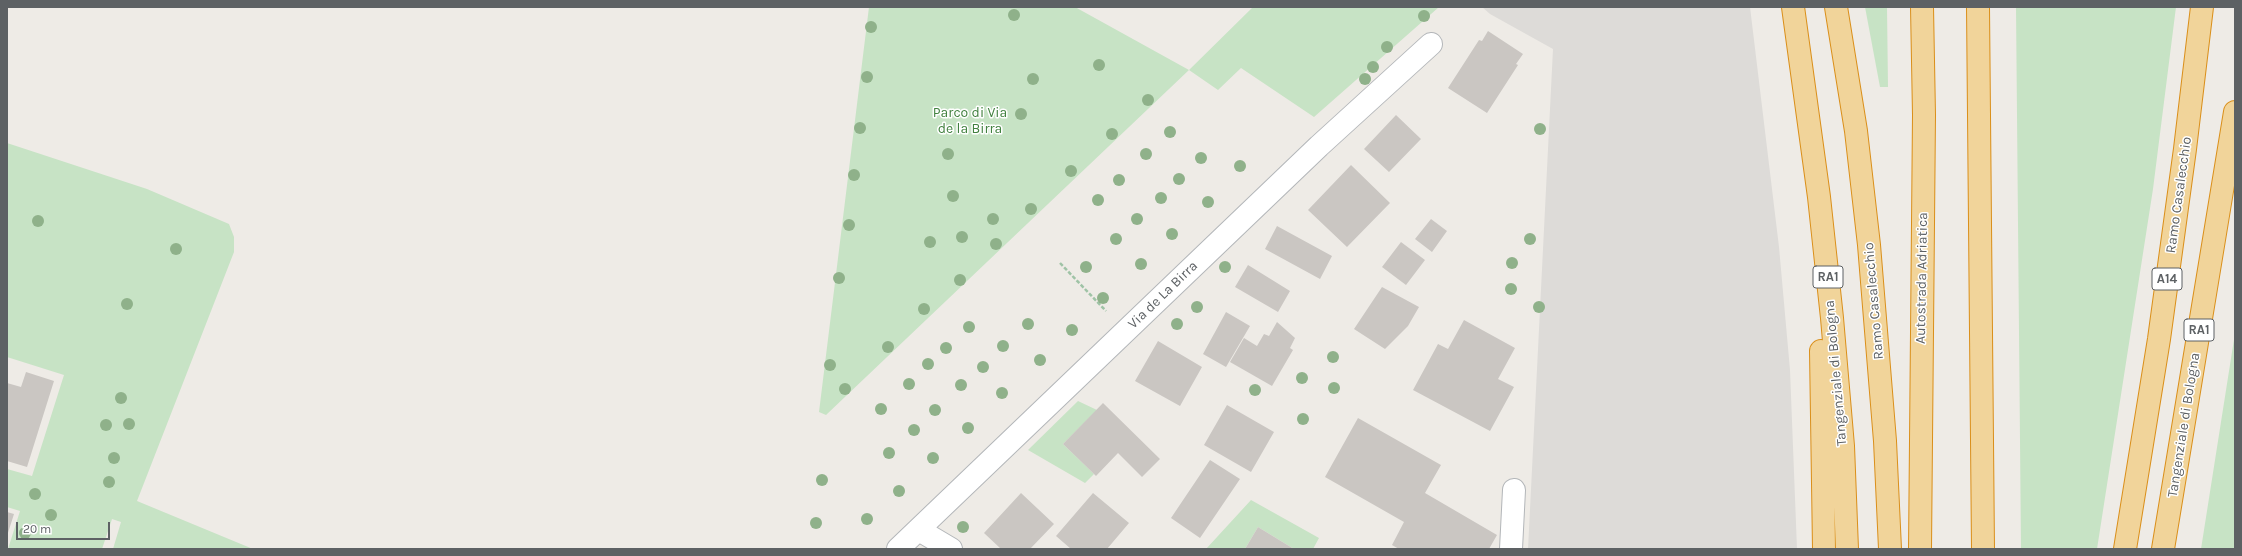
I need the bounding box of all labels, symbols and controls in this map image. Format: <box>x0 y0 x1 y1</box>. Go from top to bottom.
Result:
park label: Parco di Via de la Birra <box>933 105 1007 138</box>
street label: Ramo Casalecchio <box>2163 136 2195 254</box>
street label: Autostrada Adriatica <box>1912 212 1932 344</box>
street label: Ramo Casalecchio <box>1861 242 1887 360</box>
street label: Via de La Birra <box>1125 258 1201 332</box>
road number: RA1 <box>1813 266 1843 288</box>
road number: A14 <box>2152 268 2182 290</box>
street label: Tangenziale di Bologna <box>1821 299 1851 447</box>
road number: RA1 <box>2184 319 2214 341</box>
street label: Tangenziale di Bologna <box>2164 351 2204 499</box>
scale bar <box>18 514 112 540</box>
text: 20 m <box>23 522 51 536</box>

